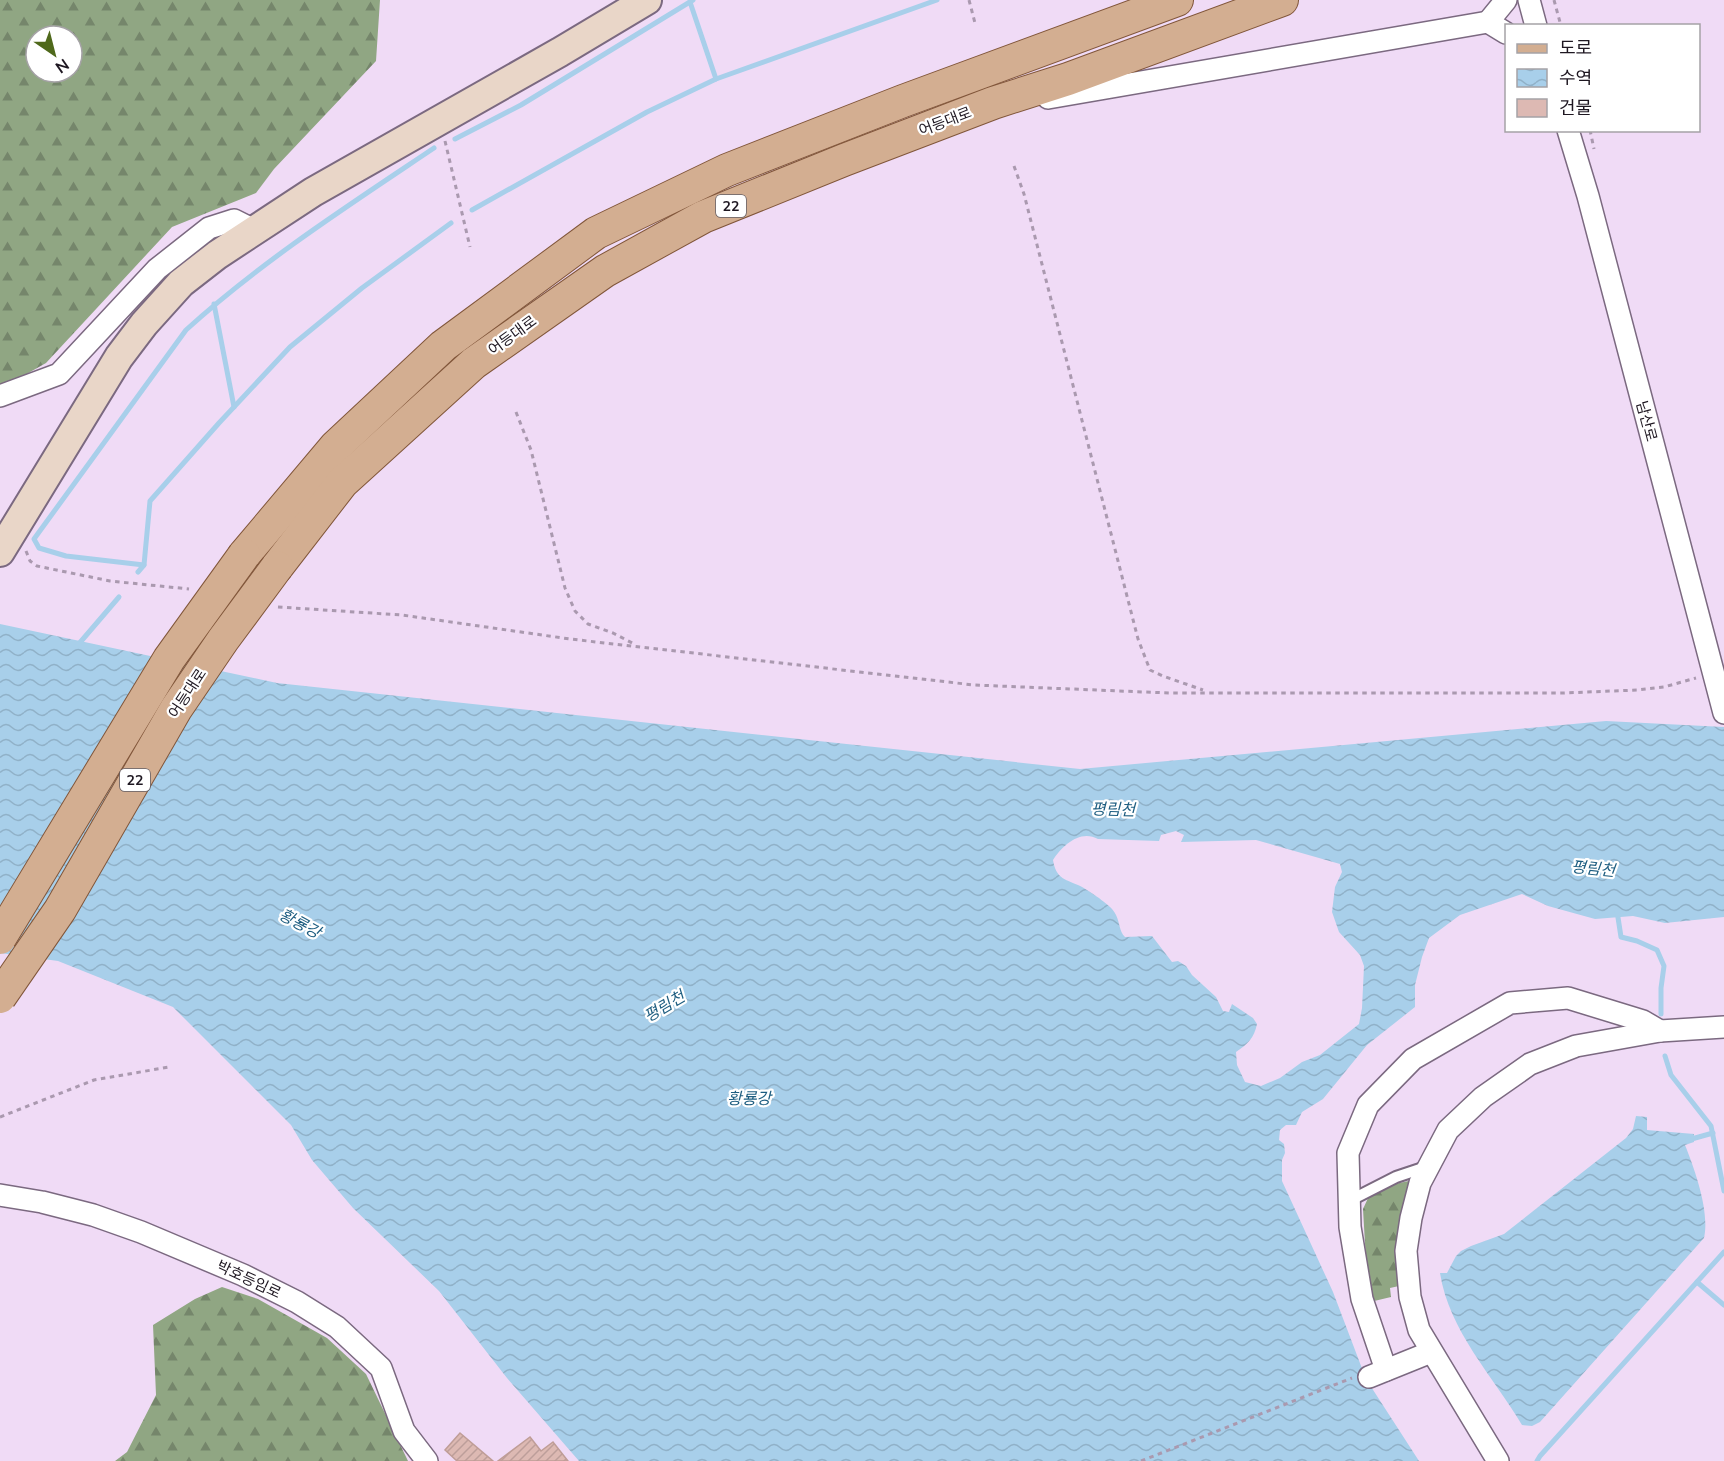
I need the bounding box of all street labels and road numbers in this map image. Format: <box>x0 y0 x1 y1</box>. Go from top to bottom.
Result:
street label: 어등대로 <box>916 102 974 140</box>
road number: 22 <box>716 195 746 217</box>
street label: 어등대로 <box>484 311 540 359</box>
street label: 남산로 <box>1632 399 1662 443</box>
street label: 어등대로 <box>164 665 210 721</box>
road number: 22 <box>120 769 150 791</box>
street label: 박호등임로 <box>214 1256 284 1302</box>

